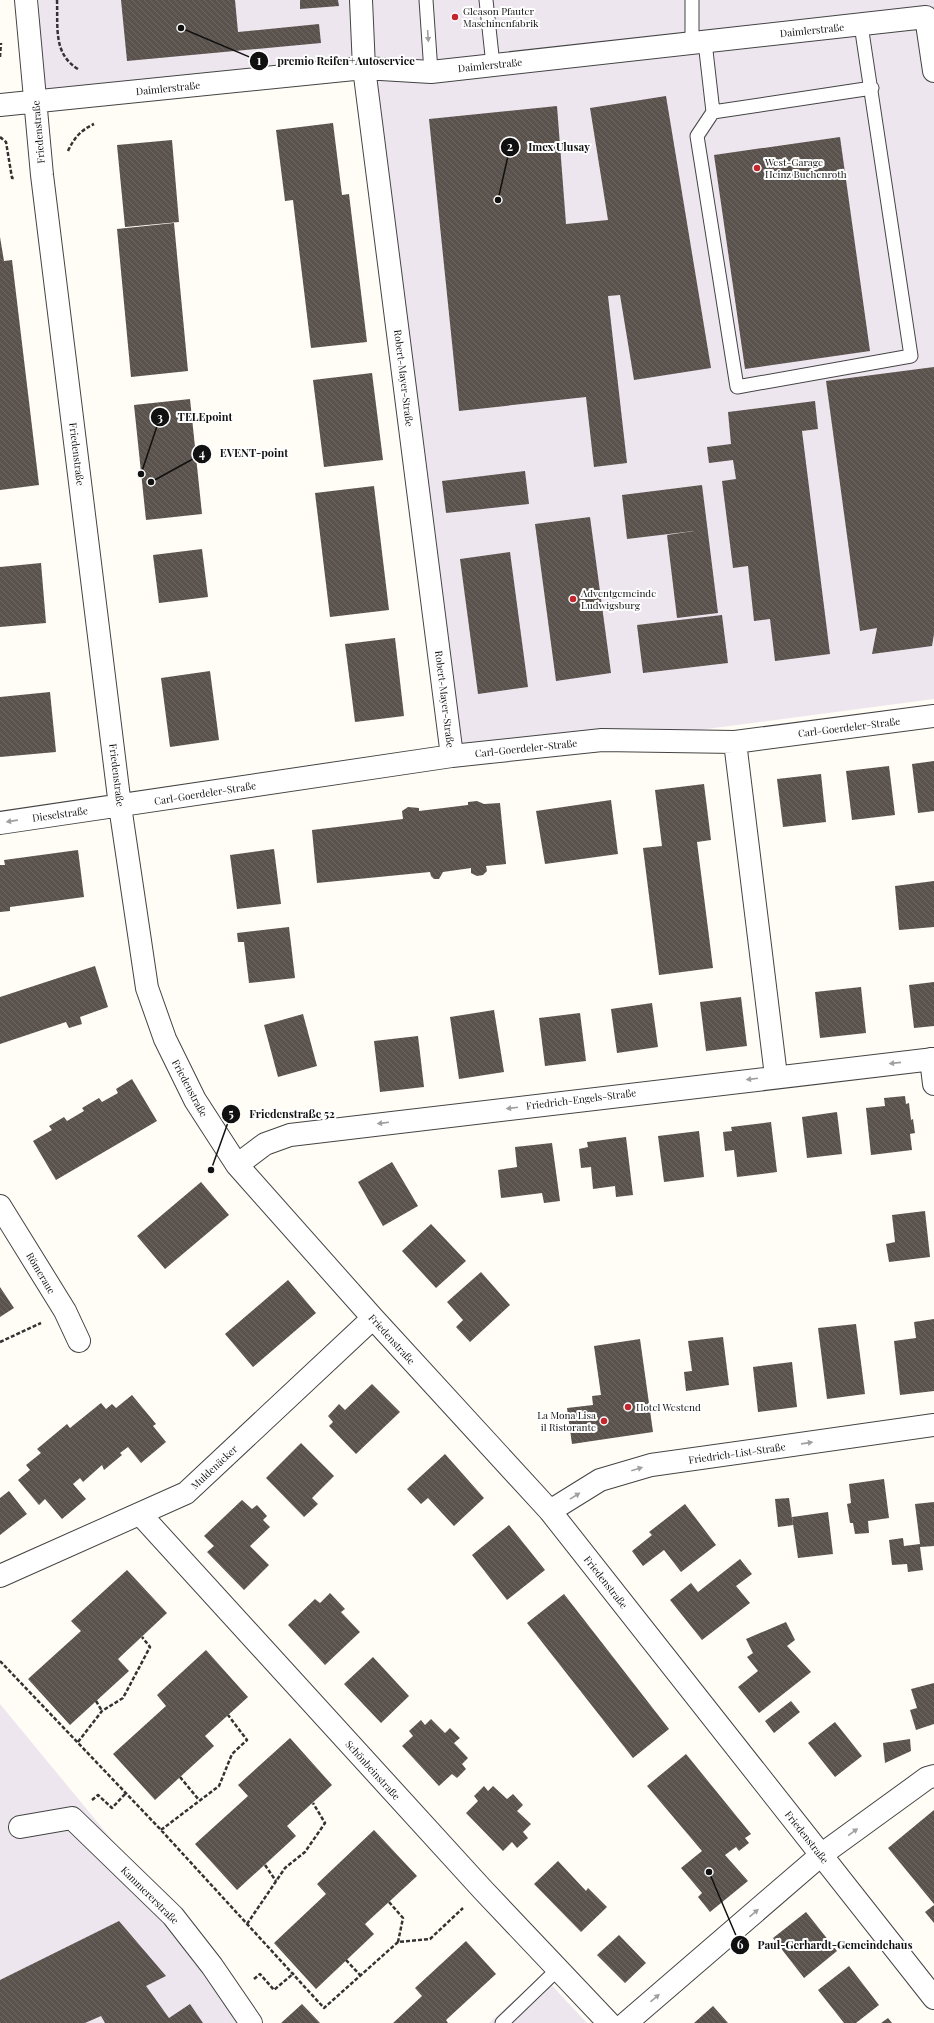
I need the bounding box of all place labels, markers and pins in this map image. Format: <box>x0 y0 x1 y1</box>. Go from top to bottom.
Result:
place label: Gleason Pfauter Maschinenfabrik <box>463 4 539 30</box>
marker: Gleason Pfauter Maschinenfabrik <box>450 12 460 22</box>
callout: premio Reifen+Autoservice <box>249 49 423 72</box>
callout: Imex Ulusay <box>500 136 598 159</box>
place label: West-Garage Heinz Buchenroth <box>764 155 847 181</box>
marker: West-Garage Heinz Buchenroth <box>752 163 762 173</box>
callout: TELEpoint <box>150 406 241 429</box>
callout: EVENT-point <box>192 442 296 465</box>
place label: Adventgemeinde Ludwigsburg <box>580 586 656 612</box>
marker: Adventgemeinde Ludwigsburg <box>568 594 578 604</box>
callout: Friedenstraße 52 <box>221 1103 342 1126</box>
place label: Hotel Westend <box>636 1400 701 1414</box>
marker: Hotel Westend <box>623 1402 633 1412</box>
place label: La Mona Lisa il Ristorante <box>537 1408 596 1434</box>
marker: La Mona Lisa il Ristorante <box>599 1416 609 1426</box>
callout: Paul-Gerhardt-Gemeindehaus <box>730 1934 921 1957</box>

